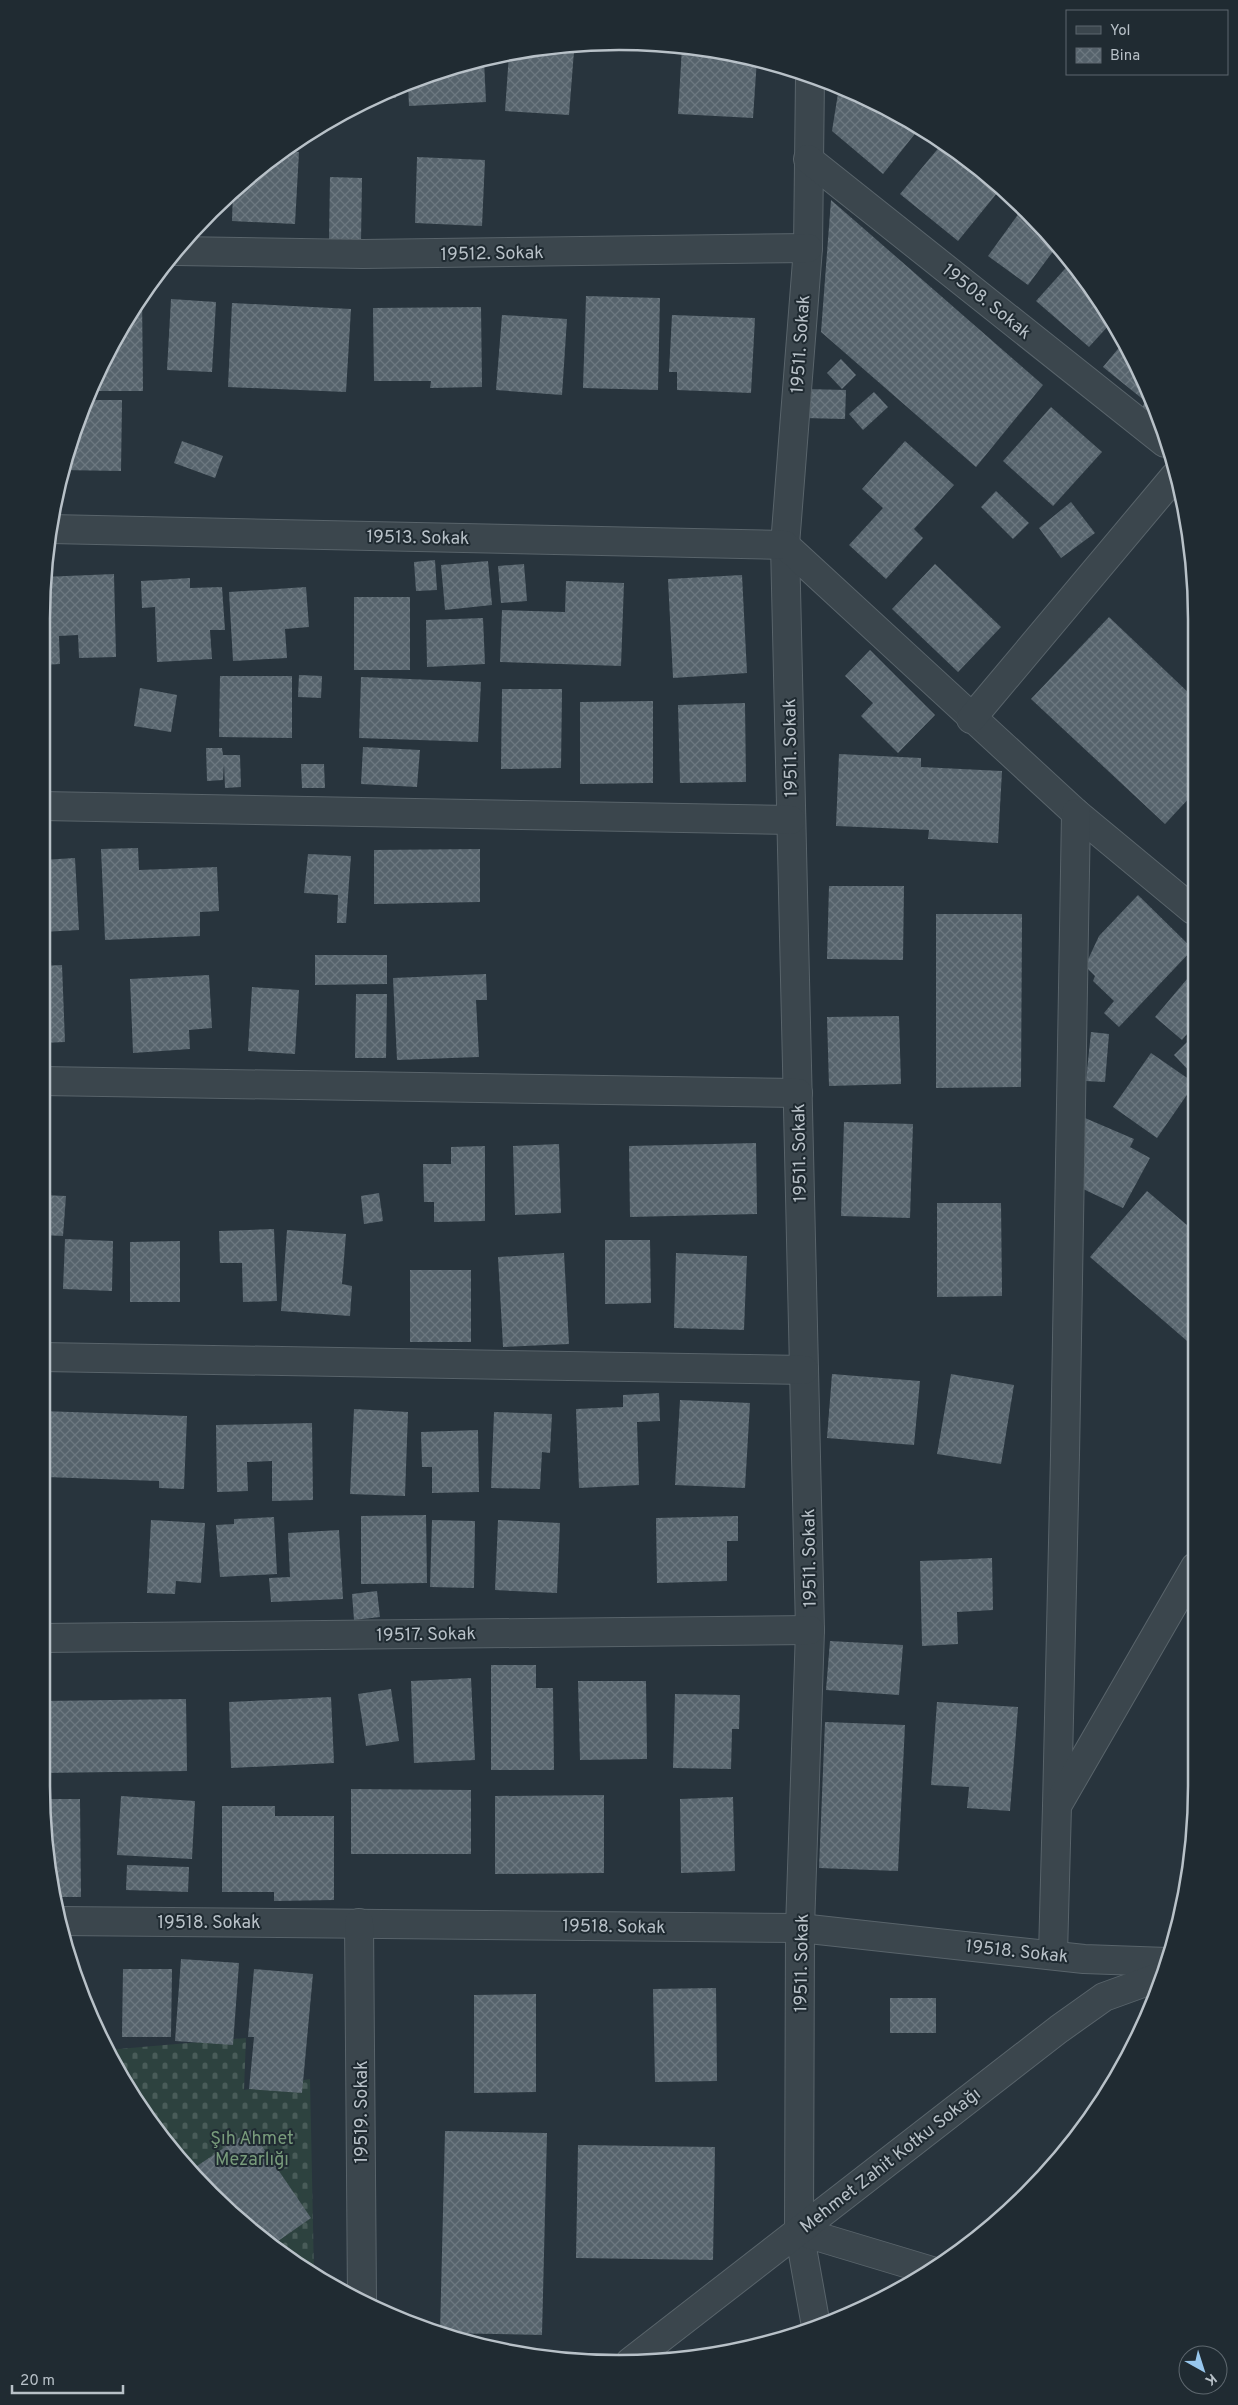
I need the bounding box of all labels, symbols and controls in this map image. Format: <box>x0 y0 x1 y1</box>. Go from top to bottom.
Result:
legend <box>1066 10 1228 75</box>
text: Yol <box>1110 22 1131 41</box>
text: Bina <box>1110 47 1140 66</box>
street label: 19512. Sokak <box>440 242 544 267</box>
street label: 19508. Sokak <box>937 259 1035 345</box>
street label: 19511. Sokak <box>787 294 816 394</box>
street label: 19513. Sokak <box>366 526 470 551</box>
street label: 19511. Sokak <box>779 698 804 798</box>
street label: 19511. Sokak <box>788 1103 813 1203</box>
street label: 19511. Sokak <box>798 1508 823 1608</box>
street label: 19517. Sokak <box>376 1623 476 1648</box>
street label: 19518. Sokak <box>157 1912 261 1935</box>
street label: 19511. Sokak <box>790 1913 815 2013</box>
street label: 19518. Sokak <box>562 1915 666 1940</box>
street label: 19518. Sokak <box>964 1936 1069 1969</box>
street label: 19519. Sokak <box>351 2060 374 2164</box>
street label: Mehmet Zahit Kotku Sokağı <box>796 2083 986 2239</box>
park label: Şıh Ahmet Mezarlığı <box>210 2128 294 2172</box>
north arrow <box>1178 2345 1228 2395</box>
scale bar <box>12 2362 124 2394</box>
text: K <box>1201 2369 1219 2389</box>
text: 20 m <box>20 2372 55 2391</box>

